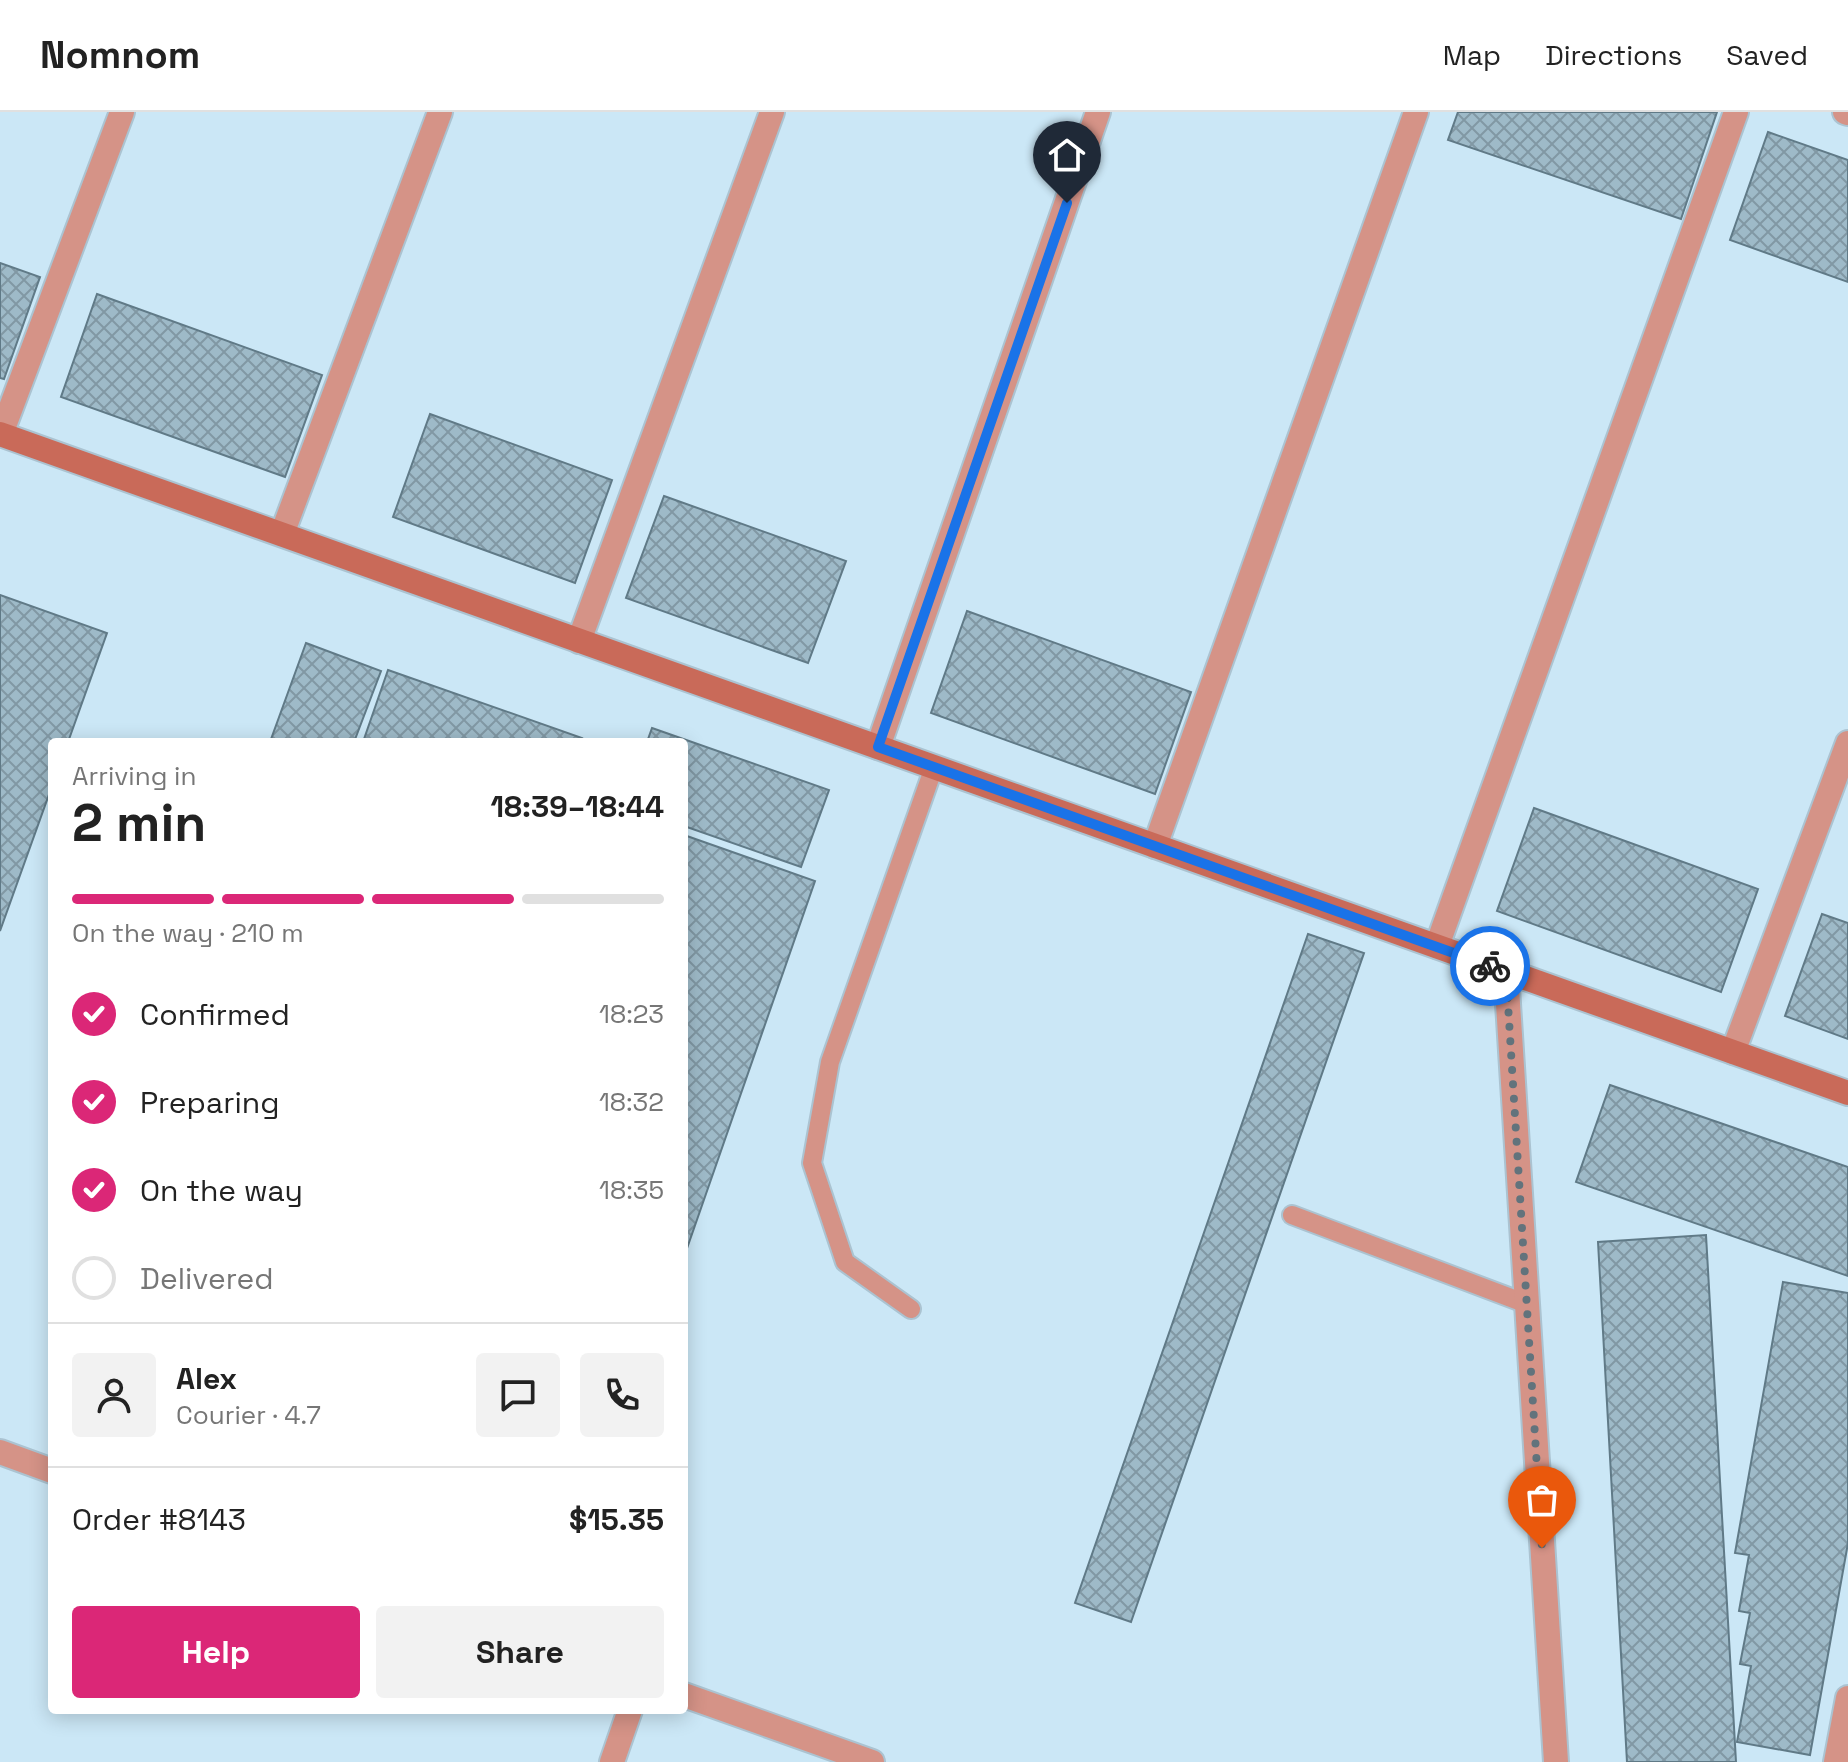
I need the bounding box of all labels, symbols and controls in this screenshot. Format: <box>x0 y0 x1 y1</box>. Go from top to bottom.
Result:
text: Nomnom <box>40 31 200 79</box>
text: Map <box>1443 37 1501 73</box>
text: Directions <box>1545 37 1682 73</box>
text: Saved <box>1726 37 1808 73</box>
pin <box>1033 121 1101 203</box>
icon: home <box>1045 133 1089 177</box>
text: Arriving in <box>72 759 196 793</box>
text: 18:39–18:44 <box>491 787 664 826</box>
text: 2 min <box>72 790 206 856</box>
text: On the way · 210 m <box>72 916 304 950</box>
courier <box>1450 926 1530 1006</box>
icon: bike <box>1468 944 1512 988</box>
icon: check <box>72 992 116 1036</box>
text: Confirmed <box>140 995 290 1034</box>
text: 18:23 <box>599 997 664 1031</box>
icon: check <box>72 1080 116 1124</box>
text: Preparing <box>140 1083 279 1122</box>
text: 18:32 <box>599 1085 664 1119</box>
icon: check <box>72 1168 116 1212</box>
text: On the way <box>140 1171 303 1210</box>
text: 18:35 <box>599 1173 664 1207</box>
text: Delivered <box>140 1259 274 1298</box>
button: person <box>72 1353 156 1437</box>
button: chat <box>476 1353 560 1437</box>
button: phone <box>580 1353 664 1437</box>
text: Alex <box>176 1359 237 1398</box>
text: Courier · 4.7 <box>176 1398 321 1432</box>
pin <box>1508 1466 1576 1548</box>
icon: bag <box>1520 1478 1564 1522</box>
text: Order #8143 <box>72 1500 246 1539</box>
text: $15.35 <box>569 1500 664 1539</box>
button: Help <box>72 1606 360 1698</box>
button: Share <box>376 1606 664 1698</box>

